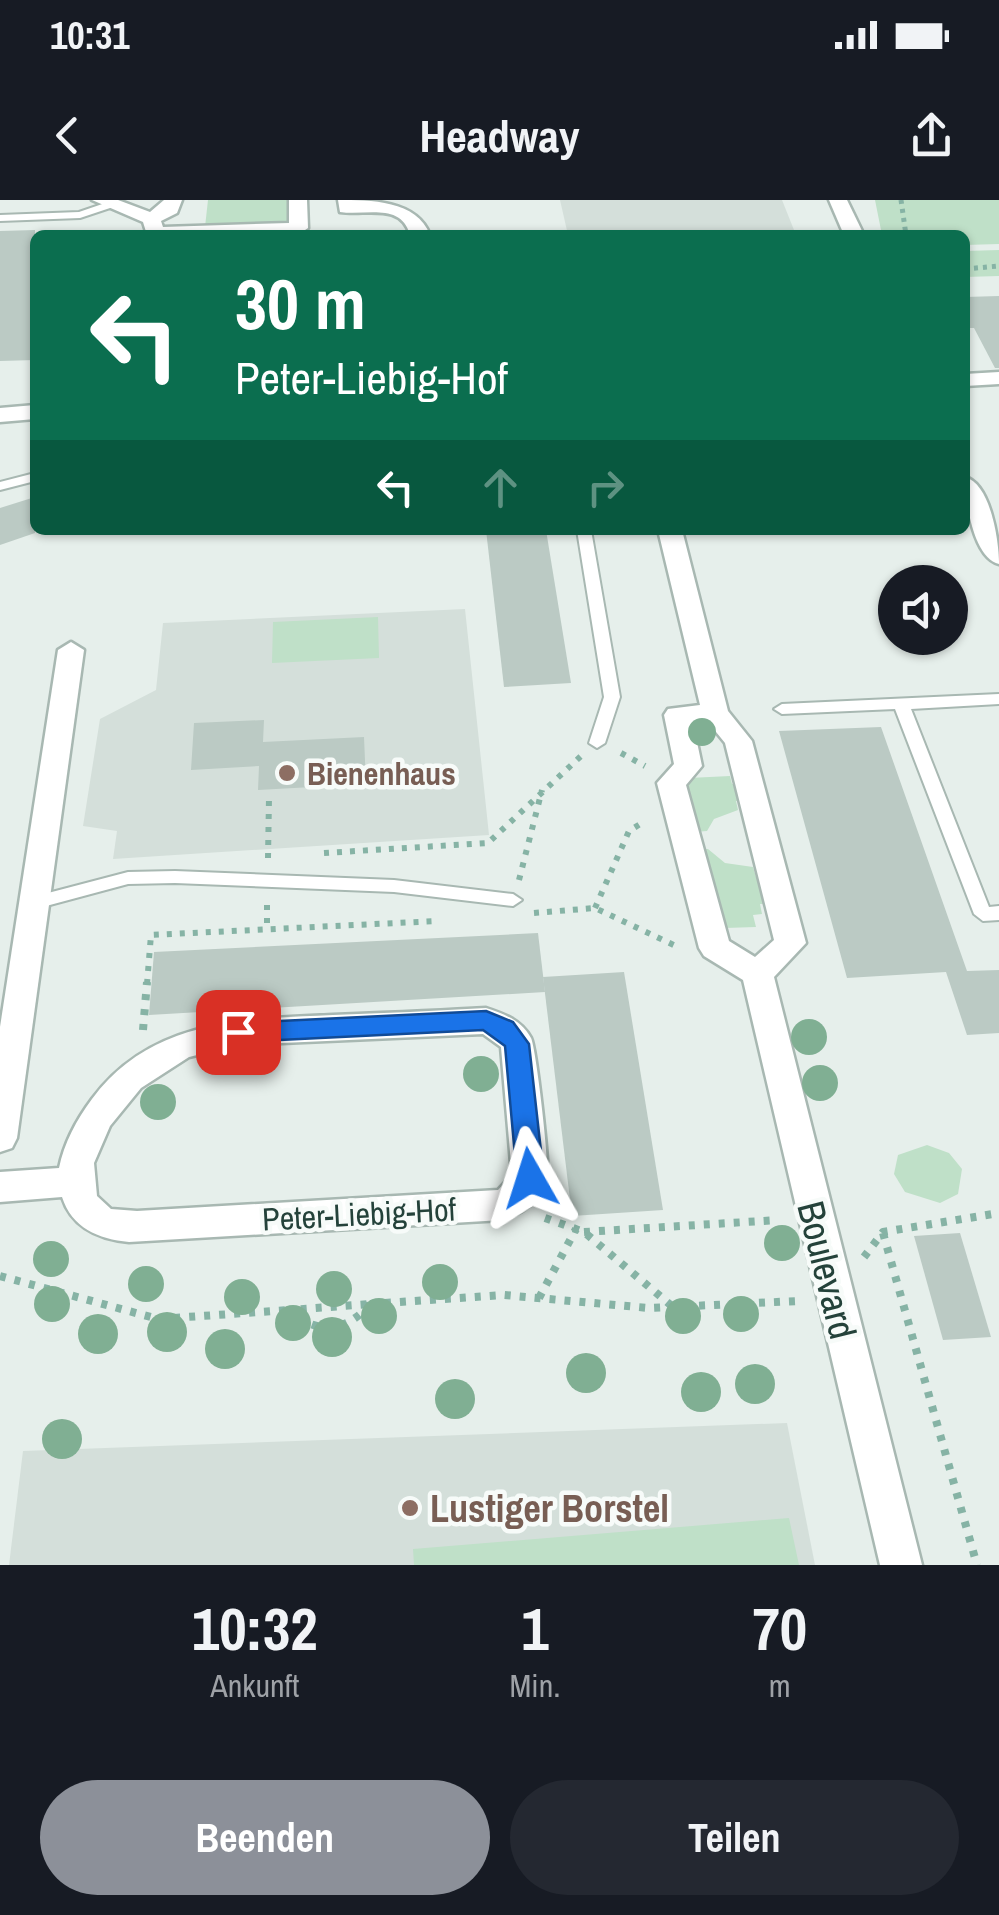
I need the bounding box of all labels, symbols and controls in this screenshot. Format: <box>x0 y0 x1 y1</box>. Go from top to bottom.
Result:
text: 10:31 <box>50 10 130 61</box>
text: Headway <box>420 105 579 166</box>
icon: back <box>40 108 95 163</box>
icon: share <box>904 108 959 163</box>
text: 30 m <box>235 257 366 351</box>
icon: left <box>70 270 200 400</box>
text: Peter-Liebig-Hof <box>235 347 508 408</box>
icon: left <box>368 460 423 515</box>
icon: ahead <box>473 460 528 515</box>
icon: right <box>578 460 633 515</box>
map controls <box>878 565 968 655</box>
button: sound <box>878 565 968 655</box>
place label: Bienenhaus <box>307 752 456 795</box>
marker: Bienenhaus <box>276 762 298 784</box>
pin <box>196 990 281 1075</box>
icon: arrive <box>211 1005 266 1060</box>
position arrow <box>478 1126 582 1230</box>
street label: Peter-Liebig-Hof <box>261 1187 458 1241</box>
street label: Boulevard <box>785 1196 869 1344</box>
place label: Lustiger Borstel <box>430 1483 669 1534</box>
marker: Lustiger Borstel <box>399 1497 421 1519</box>
text: 10:32 <box>192 1588 318 1669</box>
text: 1 <box>521 1588 549 1669</box>
text: 70 <box>752 1588 807 1669</box>
text: Ankunft <box>210 1664 299 1707</box>
text: Min. <box>510 1664 561 1707</box>
text: m <box>769 1664 791 1707</box>
button: Beenden <box>40 1780 490 1895</box>
button: Teilen <box>510 1780 959 1895</box>

